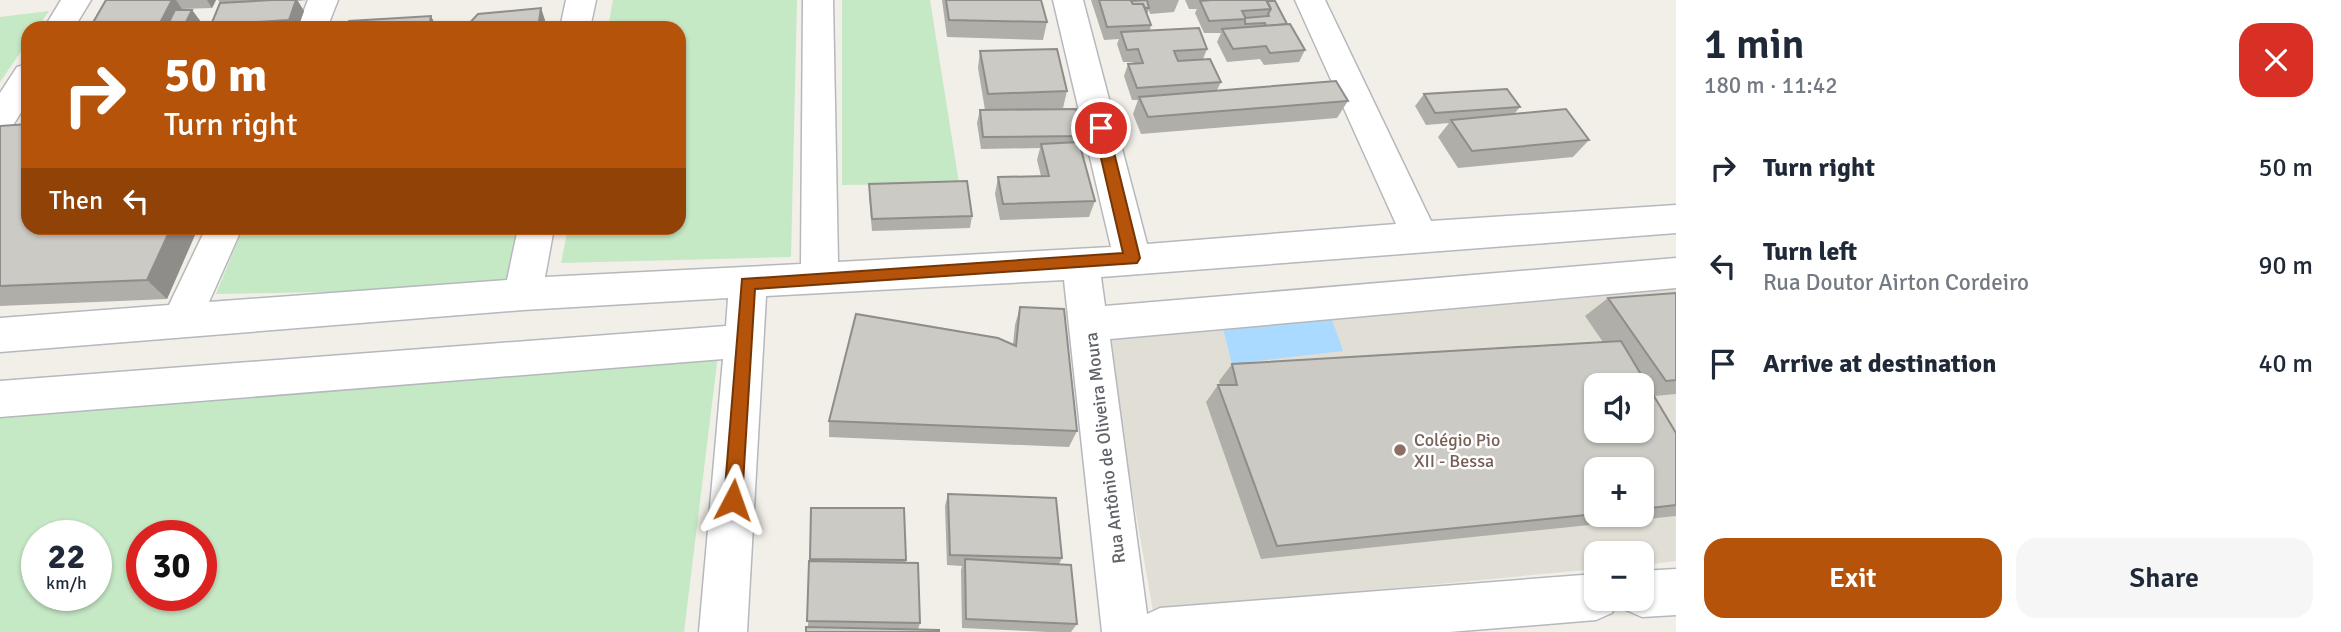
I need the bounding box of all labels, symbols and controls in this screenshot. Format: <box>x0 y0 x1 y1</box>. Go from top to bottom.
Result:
text: 1 min <box>1704 19 1805 70</box>
button: close <box>2239 23 2313 97</box>
text: 50 m <box>164 45 267 105</box>
icon: right <box>49 49 140 140</box>
text: 180 m · 11:42 <box>1704 71 1838 100</box>
pin <box>1071 98 1131 158</box>
text: Turn right <box>164 105 297 144</box>
icon: arrive <box>1082 109 1120 147</box>
icon: right <box>1704 149 1742 187</box>
text: Turn right <box>1763 152 1875 184</box>
text: 50 m <box>2258 152 2313 184</box>
icon: left <box>117 182 155 220</box>
text: Then <box>49 185 103 217</box>
text: Turn left <box>1763 236 1857 268</box>
icon: left <box>1704 247 1742 285</box>
text: 90 m <box>2258 250 2313 282</box>
text: Rua Doutor Airton Cordeiro <box>1763 268 2029 297</box>
street label: Rua Antônio de Oliveira Moura <box>1080 331 1130 565</box>
icon: arrive <box>1704 345 1742 383</box>
text: Arrive at destination <box>1763 348 1996 380</box>
text: 40 m <box>2258 348 2313 380</box>
map controls <box>1584 373 1654 611</box>
button: sound <box>1584 373 1654 443</box>
place label: Colégio Pio XII - Bessa <box>1414 429 1500 472</box>
marker: Colégio Pio XII - Bessa <box>1392 442 1408 458</box>
button: + <box>1584 457 1654 527</box>
position arrow <box>696 463 770 537</box>
speed limit sign: 30 <box>126 520 217 611</box>
text: 22 <box>48 535 85 578</box>
button: Exit <box>1704 538 2002 618</box>
button: Share <box>2016 538 2313 618</box>
button: − <box>1584 541 1654 611</box>
text: km/h <box>46 572 87 594</box>

